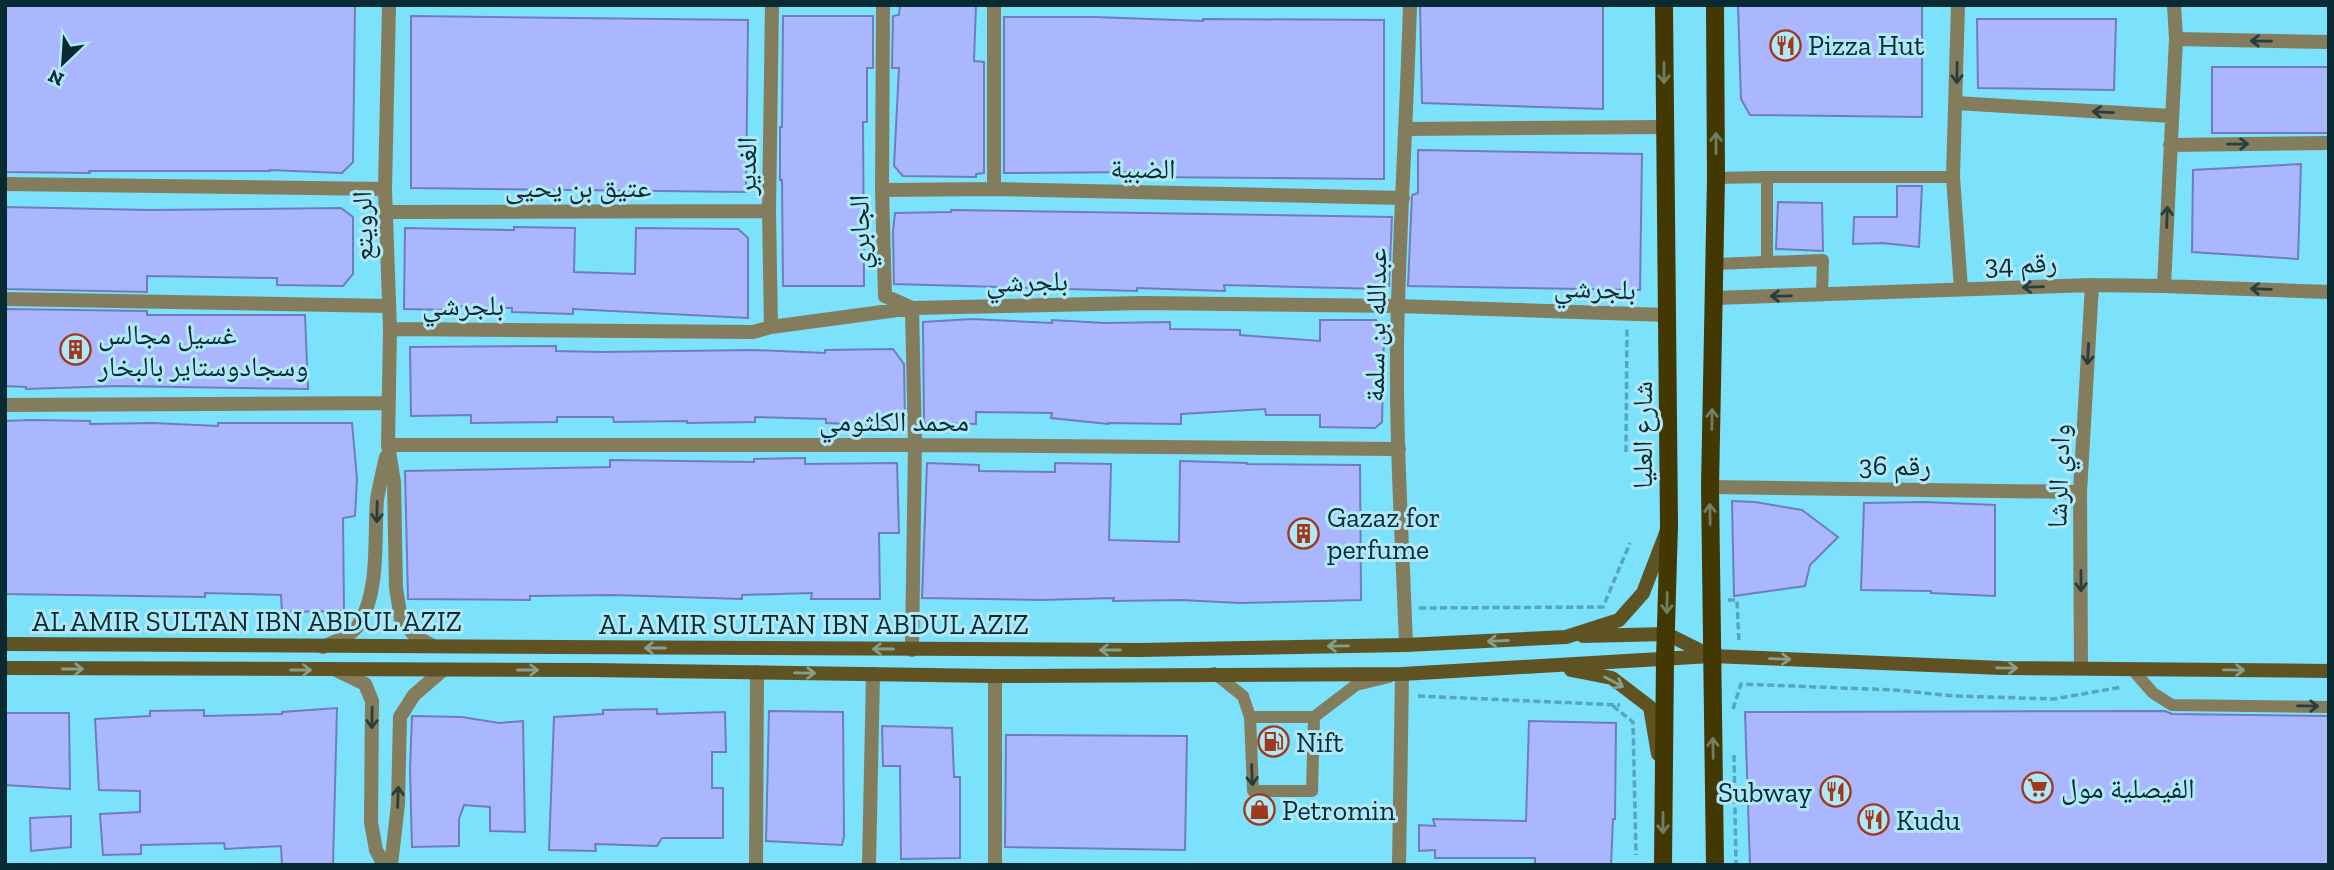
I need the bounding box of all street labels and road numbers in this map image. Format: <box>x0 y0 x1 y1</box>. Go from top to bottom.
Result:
street label: الغدير <box>729 137 764 196</box>
street label: الضبية <box>1110 151 1176 186</box>
street label: عتيق بن يحيى <box>505 171 651 205</box>
street label: الرويتع <box>345 191 381 261</box>
street label: الجابري <box>842 194 883 270</box>
street label: رقم 34 <box>1984 246 2058 283</box>
street label: عبدالله بن سلمة <box>1358 248 1394 402</box>
street label: بلجرشي <box>986 264 1068 305</box>
street label: بلجرشي <box>1553 271 1637 313</box>
street label: بلجرشي <box>422 289 504 328</box>
street label: شارع العليا <box>1626 381 1660 489</box>
street label: محمد الكلثومي <box>819 405 969 444</box>
street label: وادي الرشا <box>2040 423 2083 529</box>
street label: رقم 36 <box>1859 448 1931 485</box>
street label: AL AMIR SULTAN IBN ABDUL AZIZ <box>32 605 462 638</box>
street label: AL AMIR SULTAN IBN ABDUL AZIZ <box>599 608 1029 641</box>

